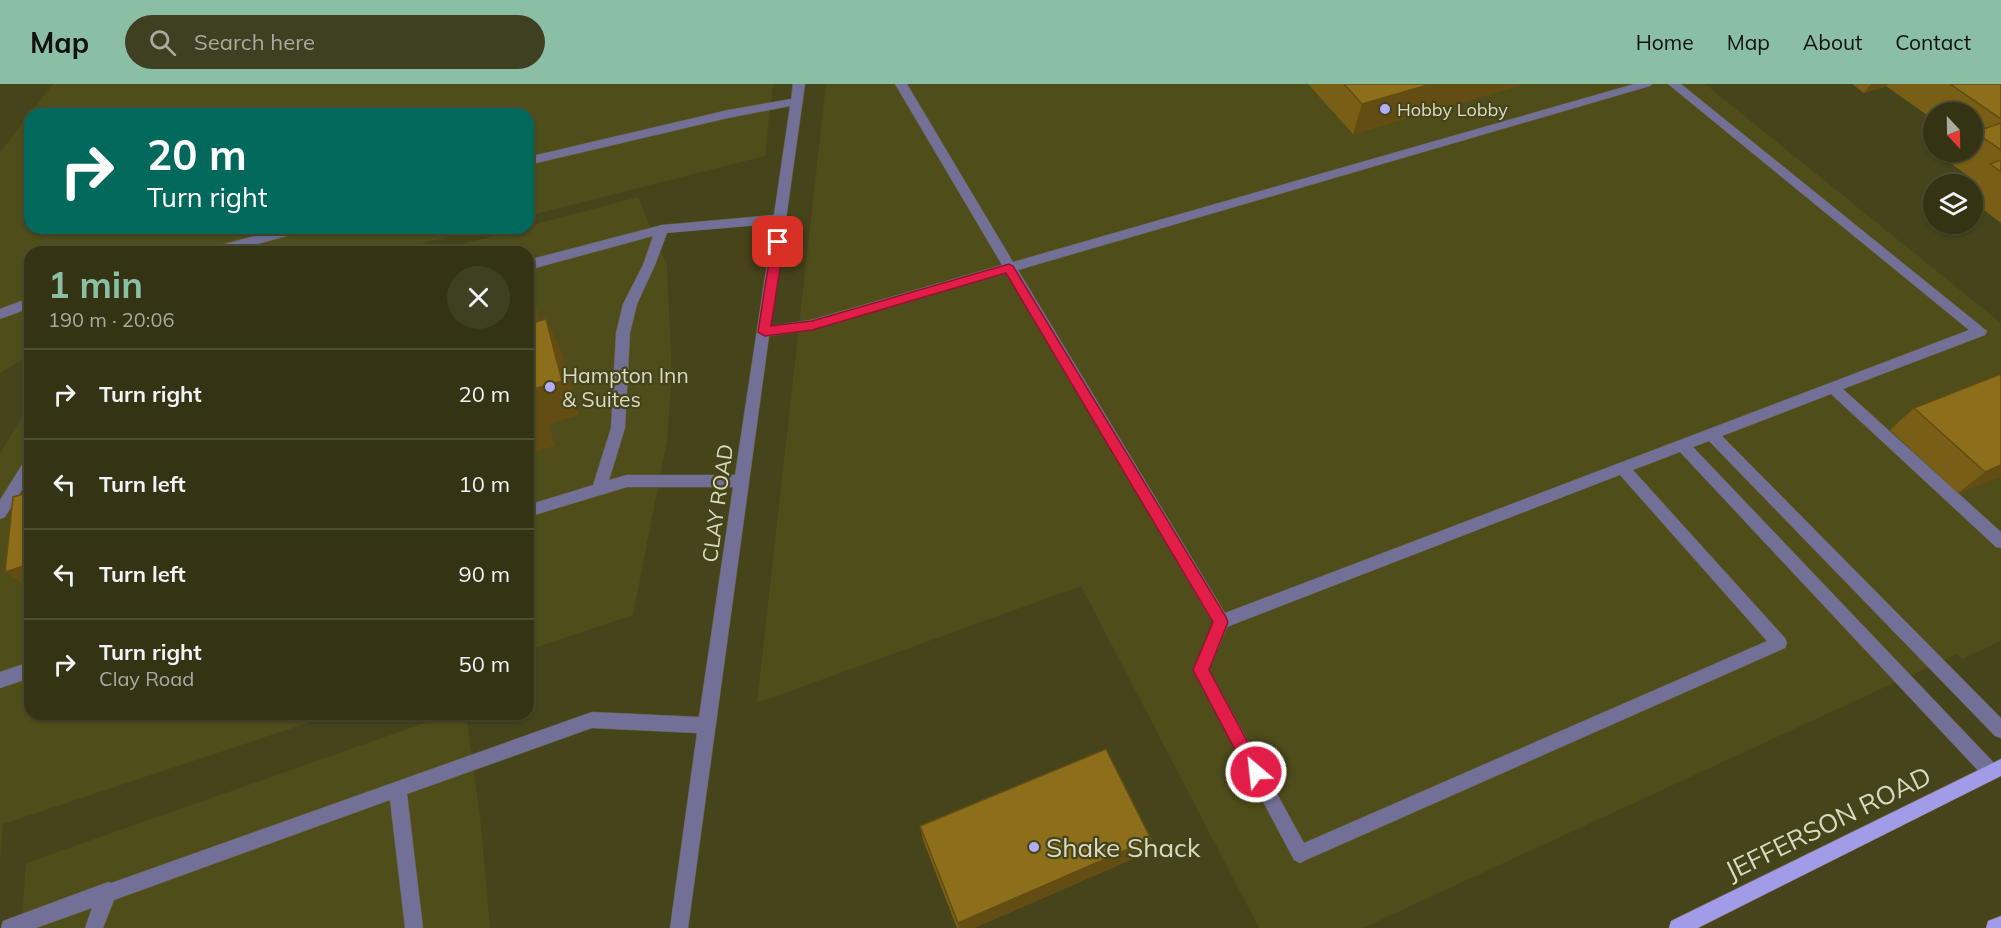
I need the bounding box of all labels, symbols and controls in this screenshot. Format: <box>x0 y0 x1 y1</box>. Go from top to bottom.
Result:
search box <box>125 15 545 69</box>
text: Map <box>30 25 89 60</box>
icon: search <box>146 26 179 59</box>
text: Search here <box>194 28 315 56</box>
text: Home <box>1636 29 1694 55</box>
text: Map <box>1727 29 1770 55</box>
text: About <box>1803 29 1862 55</box>
text: Contact <box>1895 29 1971 55</box>
place label: Hobby Lobby <box>1397 98 1508 121</box>
marker: Hobby Lobby <box>1378 102 1392 116</box>
north arrow <box>1923 102 1983 162</box>
map controls <box>1923 102 1983 234</box>
text: 20 m <box>147 128 247 181</box>
icon: right <box>48 132 126 210</box>
button: layers <box>1923 174 1983 234</box>
text: Turn right <box>147 180 267 214</box>
pin <box>752 216 803 267</box>
icon: arrive <box>761 225 794 258</box>
text: 1 min <box>48 262 143 307</box>
button: close <box>447 266 510 329</box>
text: 190 m · 20:06 <box>48 307 174 332</box>
place label: Hampton Inn & Suites <box>562 362 689 412</box>
icon: right <box>48 378 81 411</box>
text: Turn right <box>99 380 202 408</box>
text: 20 m <box>459 380 510 408</box>
marker: Hampton Inn & Suites <box>543 380 557 394</box>
street label: CLAY ROAD <box>696 442 738 564</box>
icon: left <box>48 468 81 501</box>
text: Turn left <box>99 470 186 498</box>
text: 10 m <box>459 470 510 498</box>
icon: left <box>48 558 81 591</box>
text: Turn left <box>99 560 186 588</box>
text: 90 m <box>459 560 510 588</box>
text: Turn right <box>99 638 202 666</box>
icon: right <box>48 648 81 681</box>
text: 50 m <box>459 650 510 678</box>
text: Clay Road <box>99 666 194 691</box>
position arrow <box>1224 740 1288 804</box>
street label: JEFFERSON ROAD <box>1720 759 1936 887</box>
place label: Shake Shack <box>1046 831 1201 864</box>
marker: Shake Shack <box>1027 840 1041 854</box>

